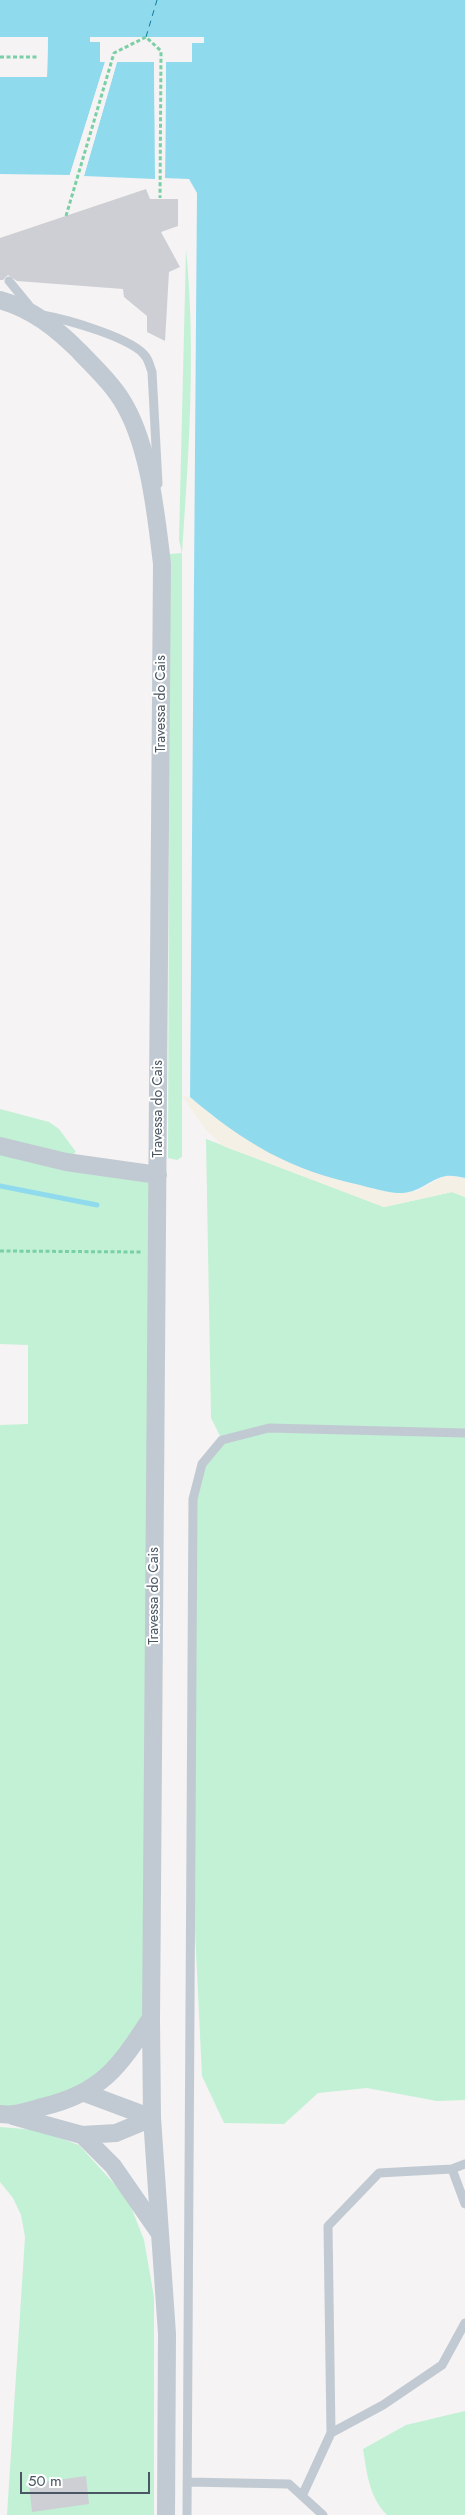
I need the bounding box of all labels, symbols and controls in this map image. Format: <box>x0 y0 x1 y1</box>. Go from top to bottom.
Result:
street label: Travessa do Cais <box>154 655 170 753</box>
street label: Travessa do Cais <box>151 1060 167 1158</box>
street label: Travessa do Cais <box>147 1547 163 1645</box>
scale bar <box>22 2462 152 2494</box>
text: 50 m <box>28 2470 62 2492</box>

